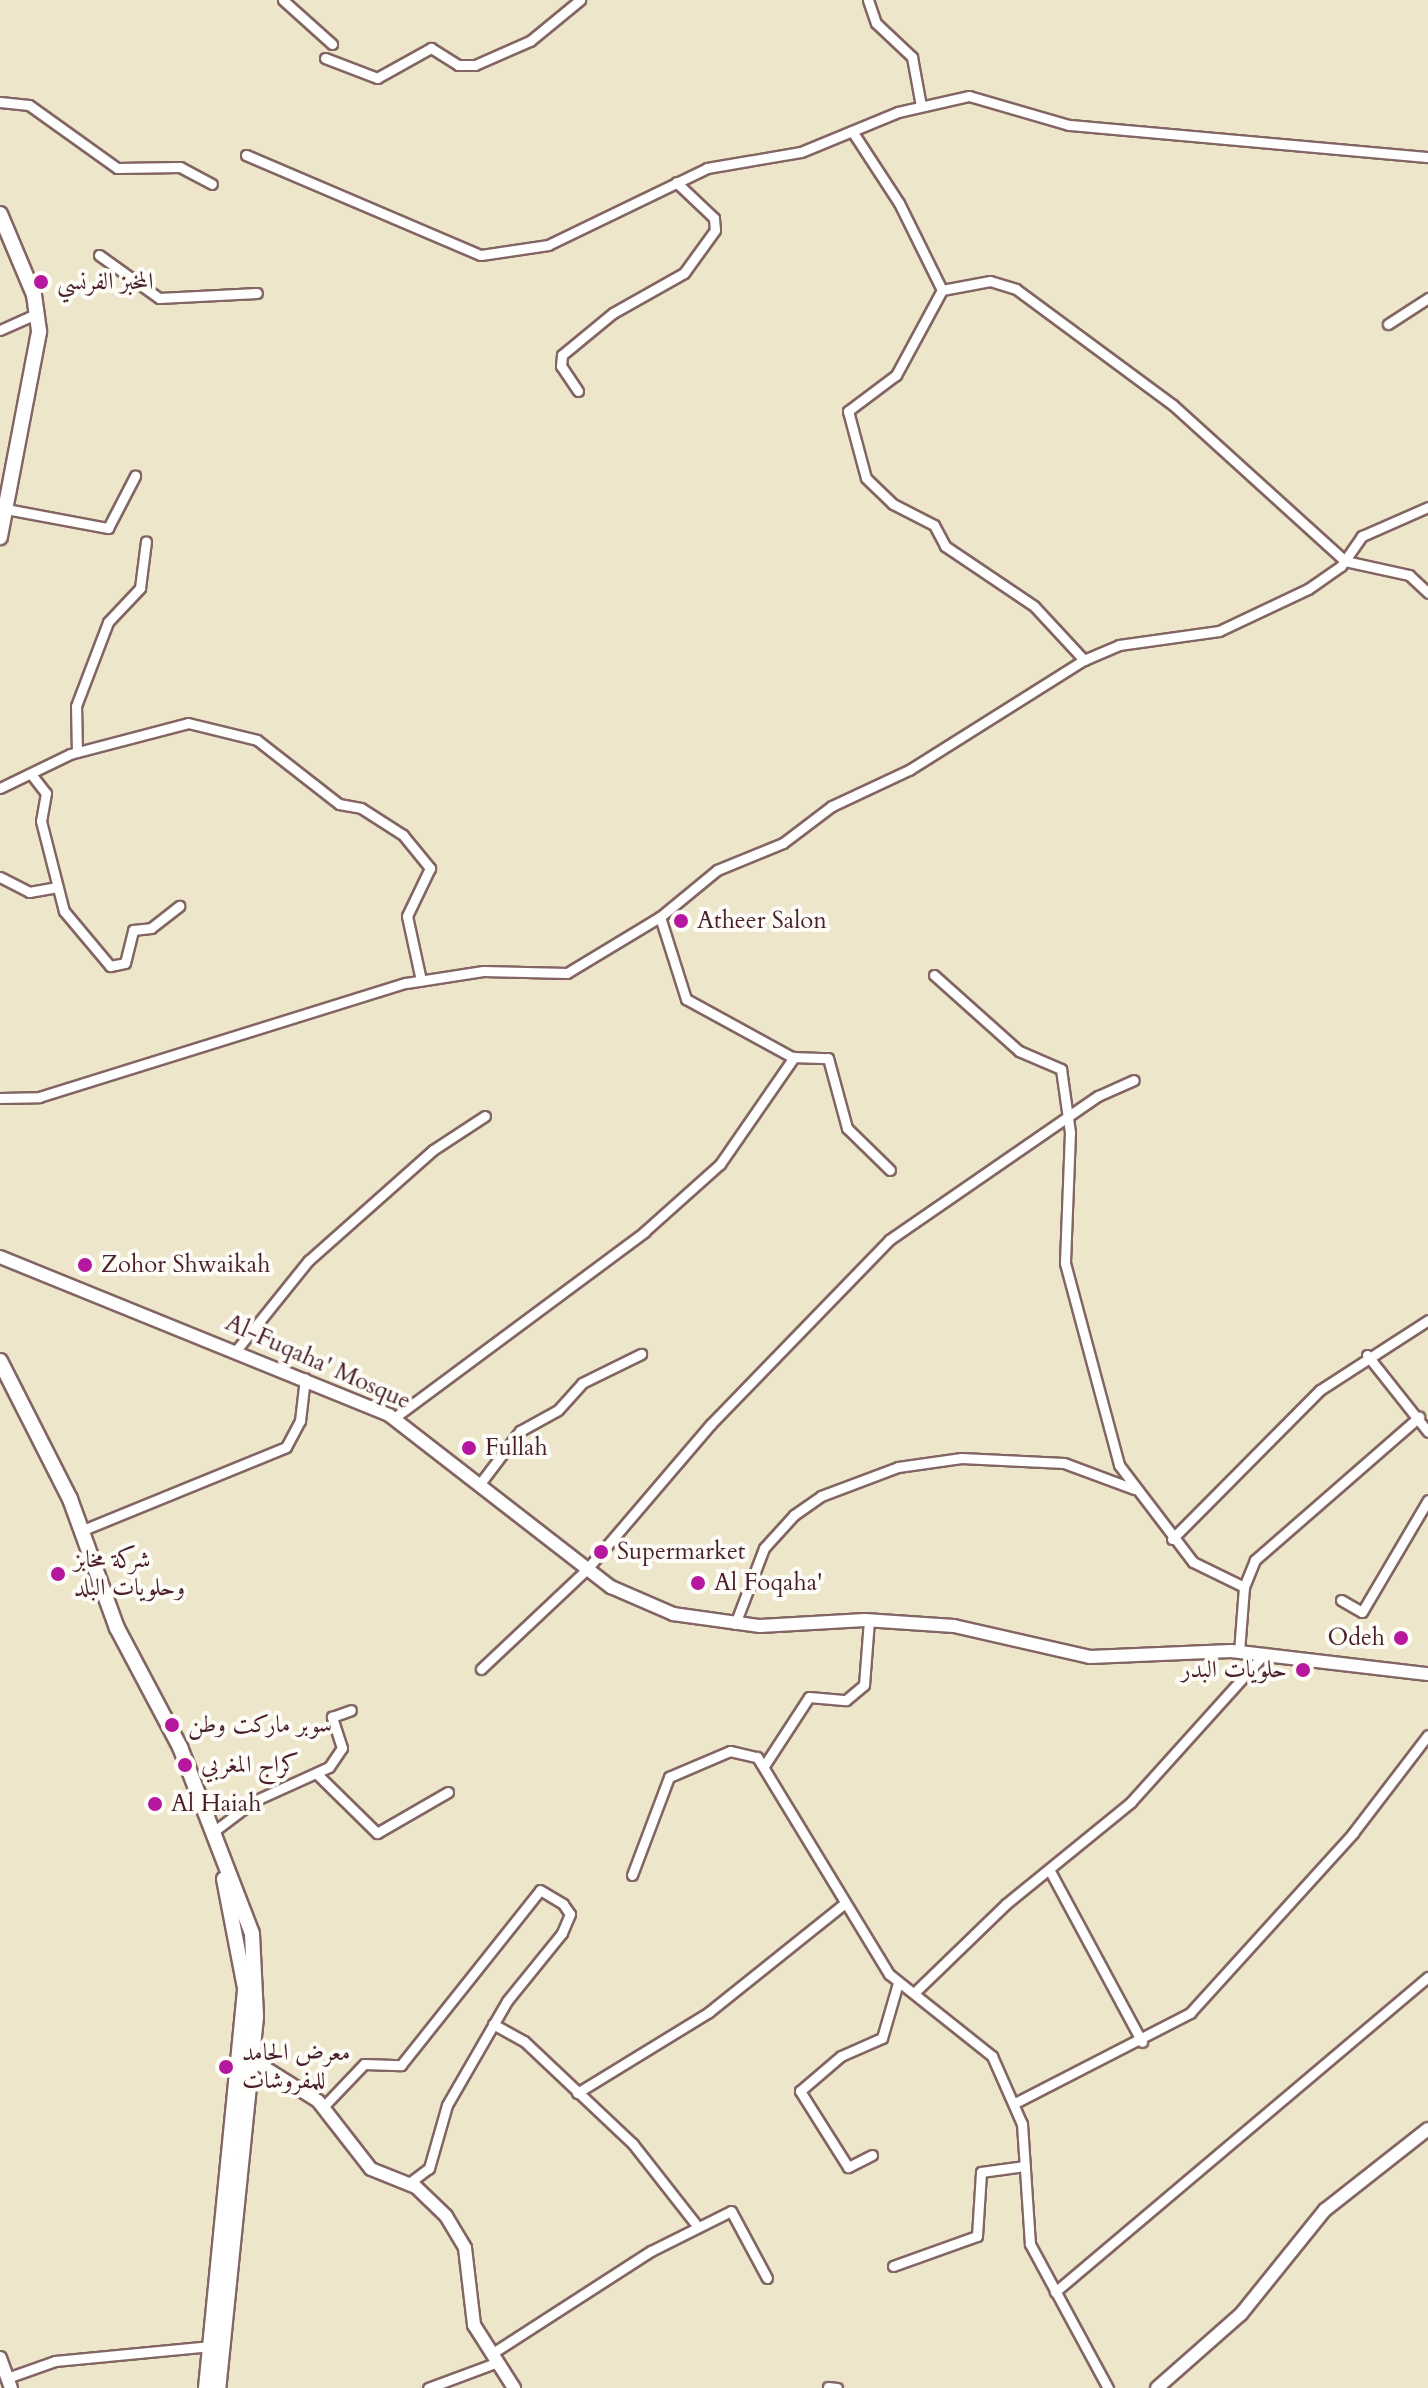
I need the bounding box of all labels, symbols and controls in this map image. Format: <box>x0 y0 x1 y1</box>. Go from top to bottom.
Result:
place label: المخبز الفرنسي <box>57 268 153 296</box>
marker: المخبز الفرنسي <box>32 273 50 291</box>
place label: Atheer Salon <box>697 907 827 935</box>
marker: Atheer Salon <box>672 912 690 930</box>
place label: Zohor Shwaikah <box>101 1251 270 1279</box>
marker: Zohor Shwaikah <box>76 1256 94 1274</box>
street label: Al-Fuqaha' Mosque <box>221 1308 415 1416</box>
place label: Fullah <box>485 1434 548 1462</box>
marker: Fullah <box>460 1439 478 1457</box>
place label: Supermarket <box>617 1538 745 1566</box>
marker: Supermarket <box>592 1543 610 1561</box>
place label: شركة مخابز وحلويات البلد <box>74 1546 185 1602</box>
marker: شركة مخابز وحلويات البلد <box>49 1565 67 1583</box>
place label: Al Foqaha' <box>714 1569 822 1597</box>
marker: Al Foqaha' <box>689 1574 707 1592</box>
place label: Odeh <box>1327 1624 1385 1652</box>
marker: Odeh <box>1392 1629 1410 1647</box>
place label: حلويات البدر <box>1181 1656 1287 1684</box>
marker: حلويات البدر <box>1294 1661 1312 1679</box>
place label: سوبر ماركت وطن <box>188 1711 332 1739</box>
marker: سوبر ماركت وطن <box>163 1716 181 1734</box>
place label: كراج المغربي <box>201 1751 299 1779</box>
marker: كراج المغربي <box>176 1756 194 1774</box>
place label: Al Haiah <box>171 1790 261 1818</box>
marker: Al Haiah <box>146 1795 164 1813</box>
place label: معرض الحامد للمفروشات <box>242 2039 350 2095</box>
marker: معرض الحامد للمفروشات <box>217 2058 235 2076</box>

